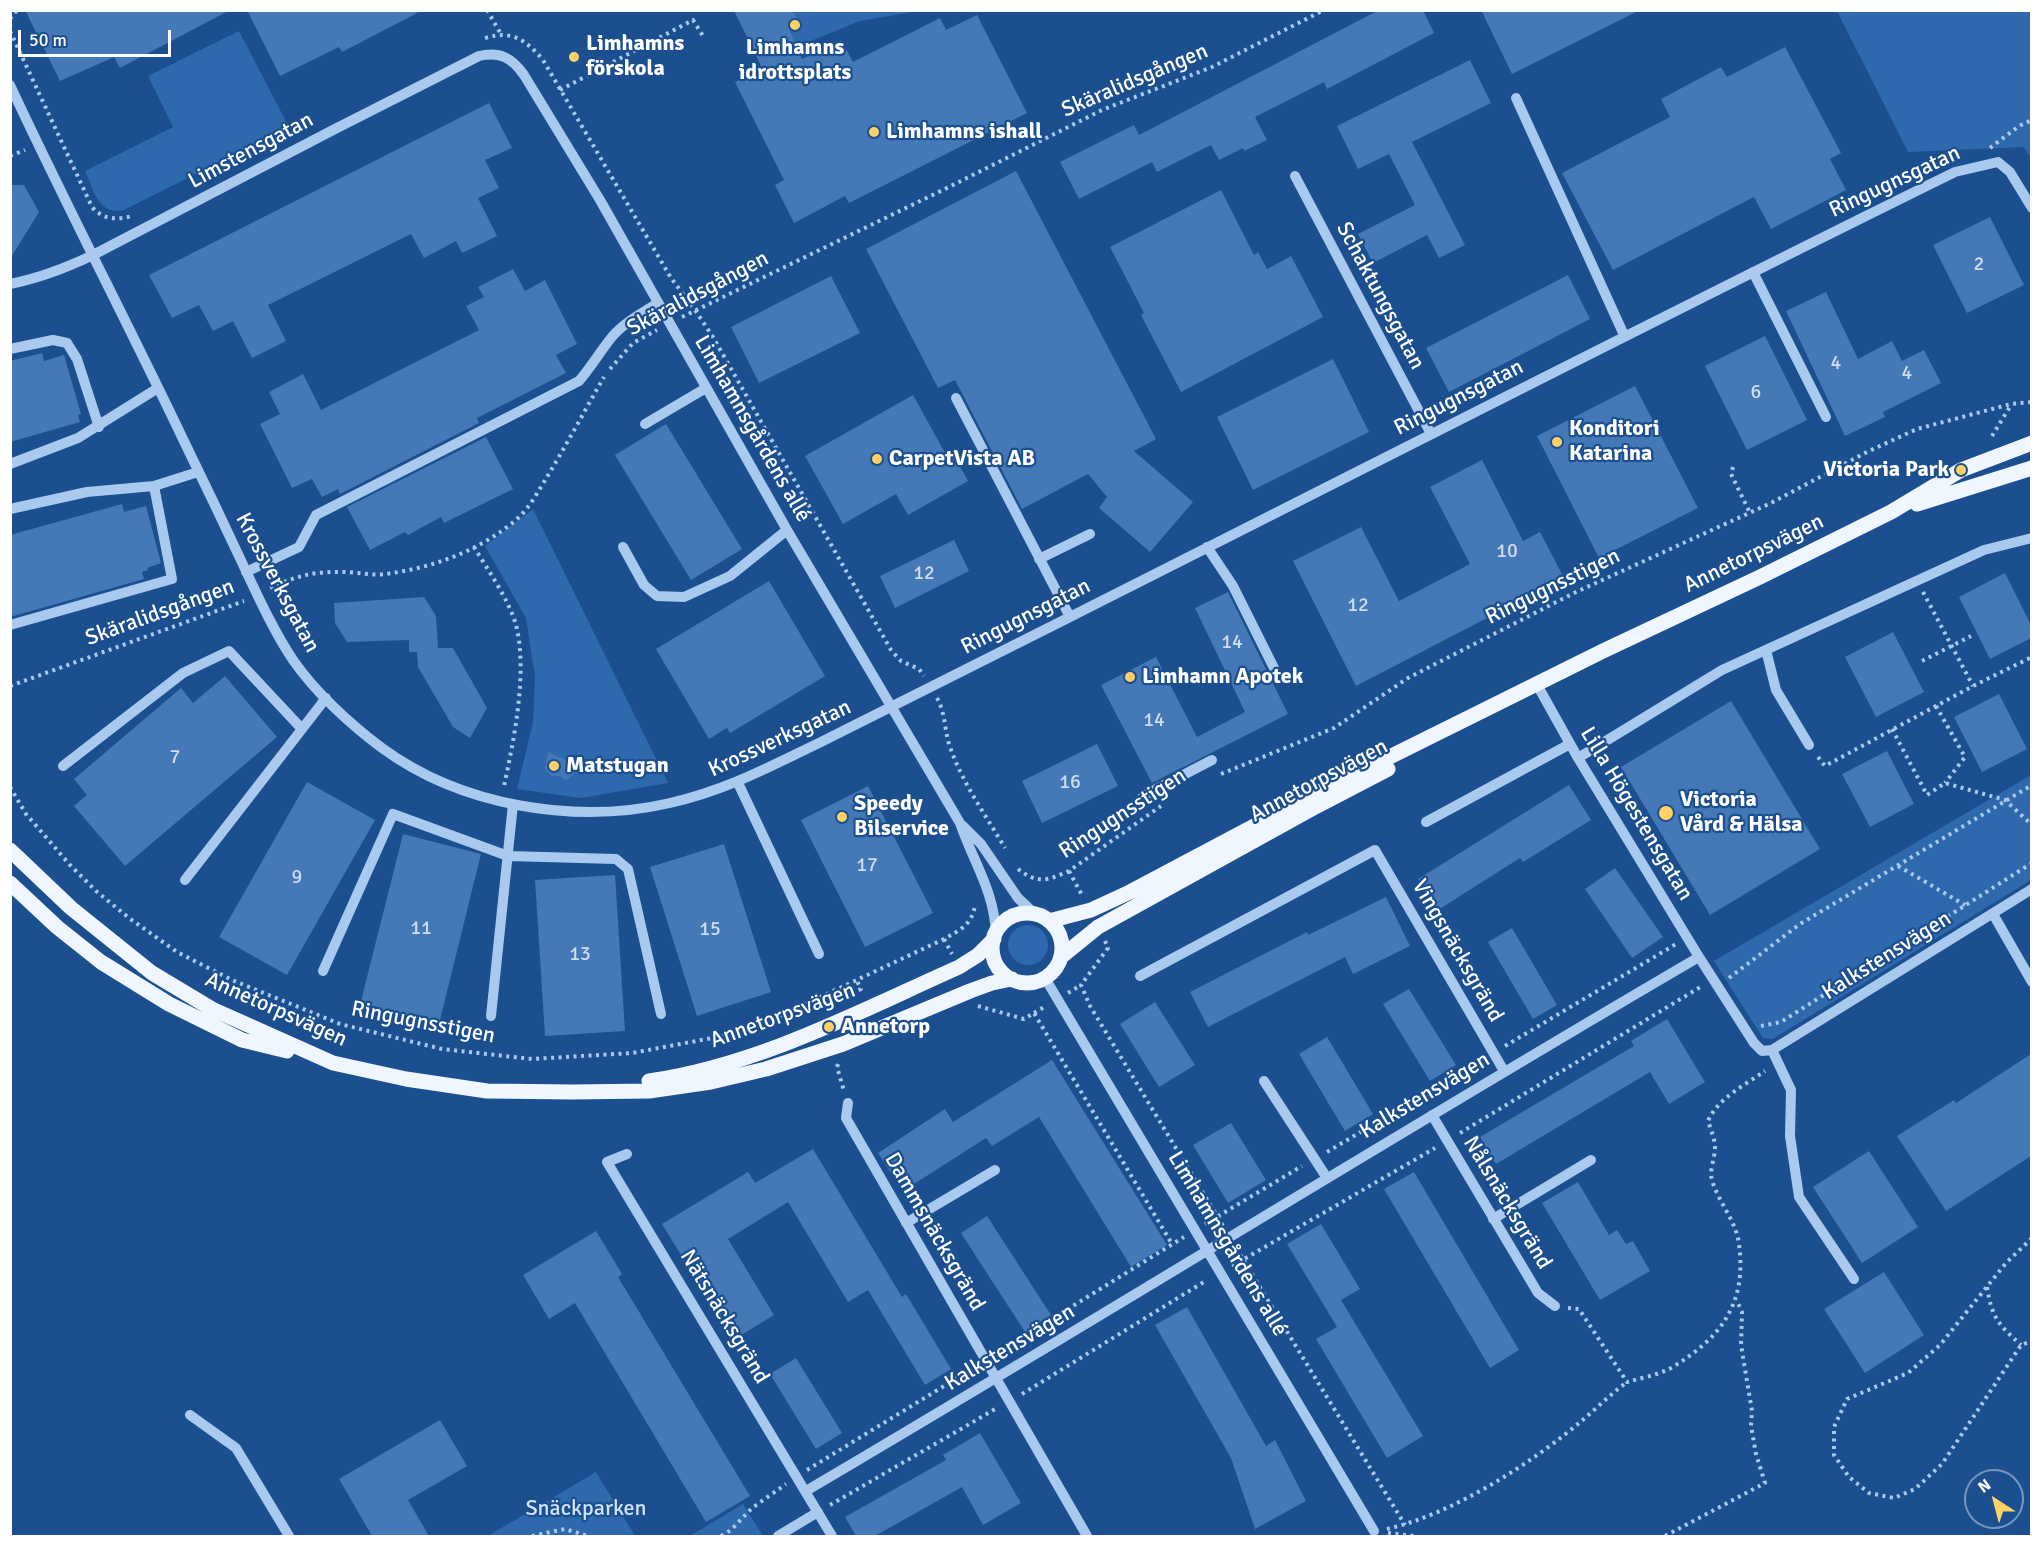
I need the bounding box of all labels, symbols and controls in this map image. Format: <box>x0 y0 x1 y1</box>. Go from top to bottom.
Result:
scale bar <box>21 18 174 56</box>
marker: Limhamns idrottsplats <box>788 18 802 32</box>
text: 50 m <box>29 29 67 51</box>
place label: Limhamns förskola <box>586 31 684 82</box>
place label: Limhamns idrottsplats <box>739 35 851 86</box>
street label: Skäralidsgången <box>1058 38 1212 124</box>
marker: Limhamns förskola <box>567 50 581 64</box>
street label: Limstensgatan <box>184 107 318 195</box>
place label: Limhamns ishall <box>886 119 1042 145</box>
marker: Limhamns ishall <box>867 125 881 139</box>
street label: Ringugnsgatan <box>1825 140 1965 224</box>
street label: Schaktungsgatan <box>1330 218 1430 374</box>
street label: Skäralidsgången <box>623 246 773 342</box>
house number: 2 <box>1974 253 1984 277</box>
street label: Limhamnsgårdens allé <box>688 331 816 527</box>
house number: 4 <box>1831 352 1841 376</box>
street label: Ringugnsgatan <box>1390 354 1528 442</box>
house number: 4 <box>1902 362 1912 386</box>
house number: 6 <box>1751 381 1761 405</box>
place label: Konditori Katarina <box>1569 416 1659 468</box>
marker: Konditori Katarina <box>1550 435 1564 449</box>
place label: CarpetVista AB <box>889 446 1035 472</box>
marker: CarpetVista AB <box>870 452 884 466</box>
place label: Victoria Park <box>1823 457 1949 483</box>
marker: Victoria Park <box>1954 463 1968 477</box>
street label: Krossverksgatan <box>229 509 325 657</box>
street label: Annetorpsvägen <box>1680 509 1828 599</box>
house number: 10 <box>1496 540 1518 564</box>
street label: Ringugnsstigen <box>1482 543 1624 631</box>
house number: 12 <box>913 562 935 586</box>
street label: Ringugnsgatan <box>957 573 1095 661</box>
street label: Skäralidsgången <box>82 574 238 652</box>
house number: 12 <box>1347 594 1369 618</box>
house number: 14 <box>1221 631 1243 655</box>
place label: Limhamn Apotek <box>1142 664 1303 690</box>
marker: Limhamn Apotek <box>1123 670 1137 684</box>
street label: Krossverksgatan <box>704 694 856 784</box>
house number: 14 <box>1143 709 1165 733</box>
street label: Lilla Högestensgatan <box>1574 722 1698 906</box>
street label: Annetorpsvägen <box>1246 734 1392 828</box>
house number: 7 <box>170 746 180 770</box>
place label: Matstugan <box>566 753 669 779</box>
marker: Matstugan <box>547 759 561 773</box>
street label: Ringugnsstigen <box>1055 763 1191 865</box>
house number: 16 <box>1059 771 1081 795</box>
place label: Victoria Vård & Hälsa <box>1680 787 1803 838</box>
place label: Speedy Bilservice <box>854 791 949 842</box>
marker: Victoria Vård & Hälsa <box>1657 804 1675 822</box>
marker: Speedy Bilservice <box>835 810 849 824</box>
house number: 17 <box>856 854 878 878</box>
house number: 9 <box>292 866 302 890</box>
street label: Vingsnäcksgränd <box>1405 875 1509 1027</box>
street label: Kalkstensvägen <box>1818 906 1956 1006</box>
house number: 11 <box>410 917 432 941</box>
house number: 15 <box>699 918 721 942</box>
house number: 13 <box>569 943 591 967</box>
street label: Annetorpsvägen <box>201 967 351 1053</box>
street label: Annetorpsvägen <box>707 978 859 1054</box>
street label: Ringugnsstigen <box>349 996 497 1050</box>
place label: Annetorp <box>841 1014 930 1040</box>
marker: Annetorp <box>822 1020 836 1034</box>
street label: Kalkstensvägen <box>1355 1047 1495 1145</box>
street label: Nålsnäcksgränd <box>1457 1132 1557 1274</box>
street label: Limhamnsgårdens allé <box>1161 1147 1293 1341</box>
street label: Dammsnäcksgränd <box>878 1148 990 1316</box>
street label: Nätsnäcksgränd <box>674 1245 774 1389</box>
street label: Kalkstensvägen <box>940 1299 1080 1397</box>
north arrow <box>1964 1469 2024 1529</box>
text: N <box>1974 1475 1995 1497</box>
park label: Snäckparken <box>525 1496 647 1522</box>

